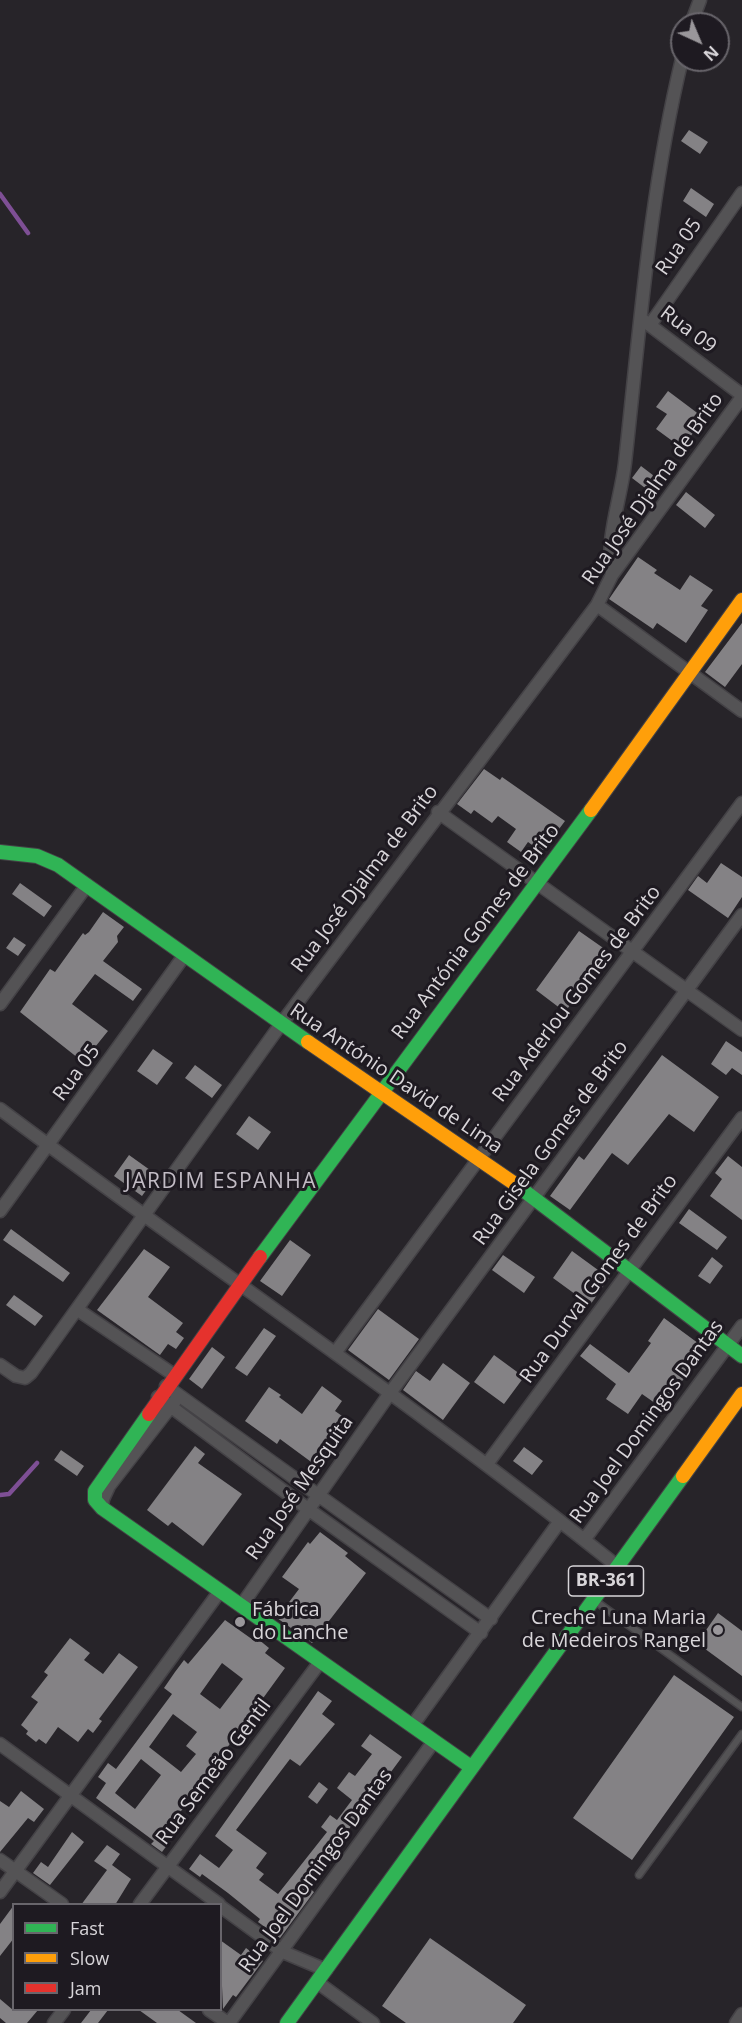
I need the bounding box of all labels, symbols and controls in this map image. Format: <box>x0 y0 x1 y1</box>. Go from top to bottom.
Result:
north arrow <box>670 12 730 72</box>
text: N <box>699 41 723 66</box>
street label: Rua 05 <box>651 214 707 280</box>
street label: Rua 09 <box>655 301 721 359</box>
street label: Rua José Djalma de Brito <box>578 388 728 590</box>
street label: Rua José Djalma de Brito <box>287 780 443 978</box>
street label: Rua Antónia Gomes de Brito <box>387 820 565 1044</box>
street label: Rua Aderlou Gomes de Brito <box>488 881 666 1107</box>
street label: Rua António David de Lima <box>285 999 507 1159</box>
street label: Rua Gisela Gomes de Brito <box>469 1036 633 1250</box>
street label: Rua 05 <box>49 1040 105 1106</box>
district label: JARDIM ESPANHA <box>125 1169 317 1195</box>
street label: Rua Durval Gomes de Brito <box>515 1170 683 1388</box>
street label: Rua Joel Domingos Dantas <box>565 1316 729 1528</box>
street label: Rua José Mesquita <box>241 1411 359 1565</box>
road number: BR-361 <box>568 1566 644 1596</box>
place label: Fábrica do Lanche <box>252 1598 348 1645</box>
place label: Creche Luna Maria de Medeiros Rangel <box>522 1606 706 1653</box>
marker: Fábrica do Lanche <box>233 1615 247 1629</box>
marker: Creche Luna Maria de Medeiros Rangel <box>711 1623 725 1637</box>
street label: Rua Semeão Gentil <box>151 1694 277 1850</box>
street label: Rua Joel Domingos Dantas <box>234 1765 398 1977</box>
legend <box>12 1903 222 2011</box>
text: Fast <box>70 1916 104 1940</box>
text: Slow <box>70 1946 109 1970</box>
text: Jam <box>70 1976 102 2000</box>

